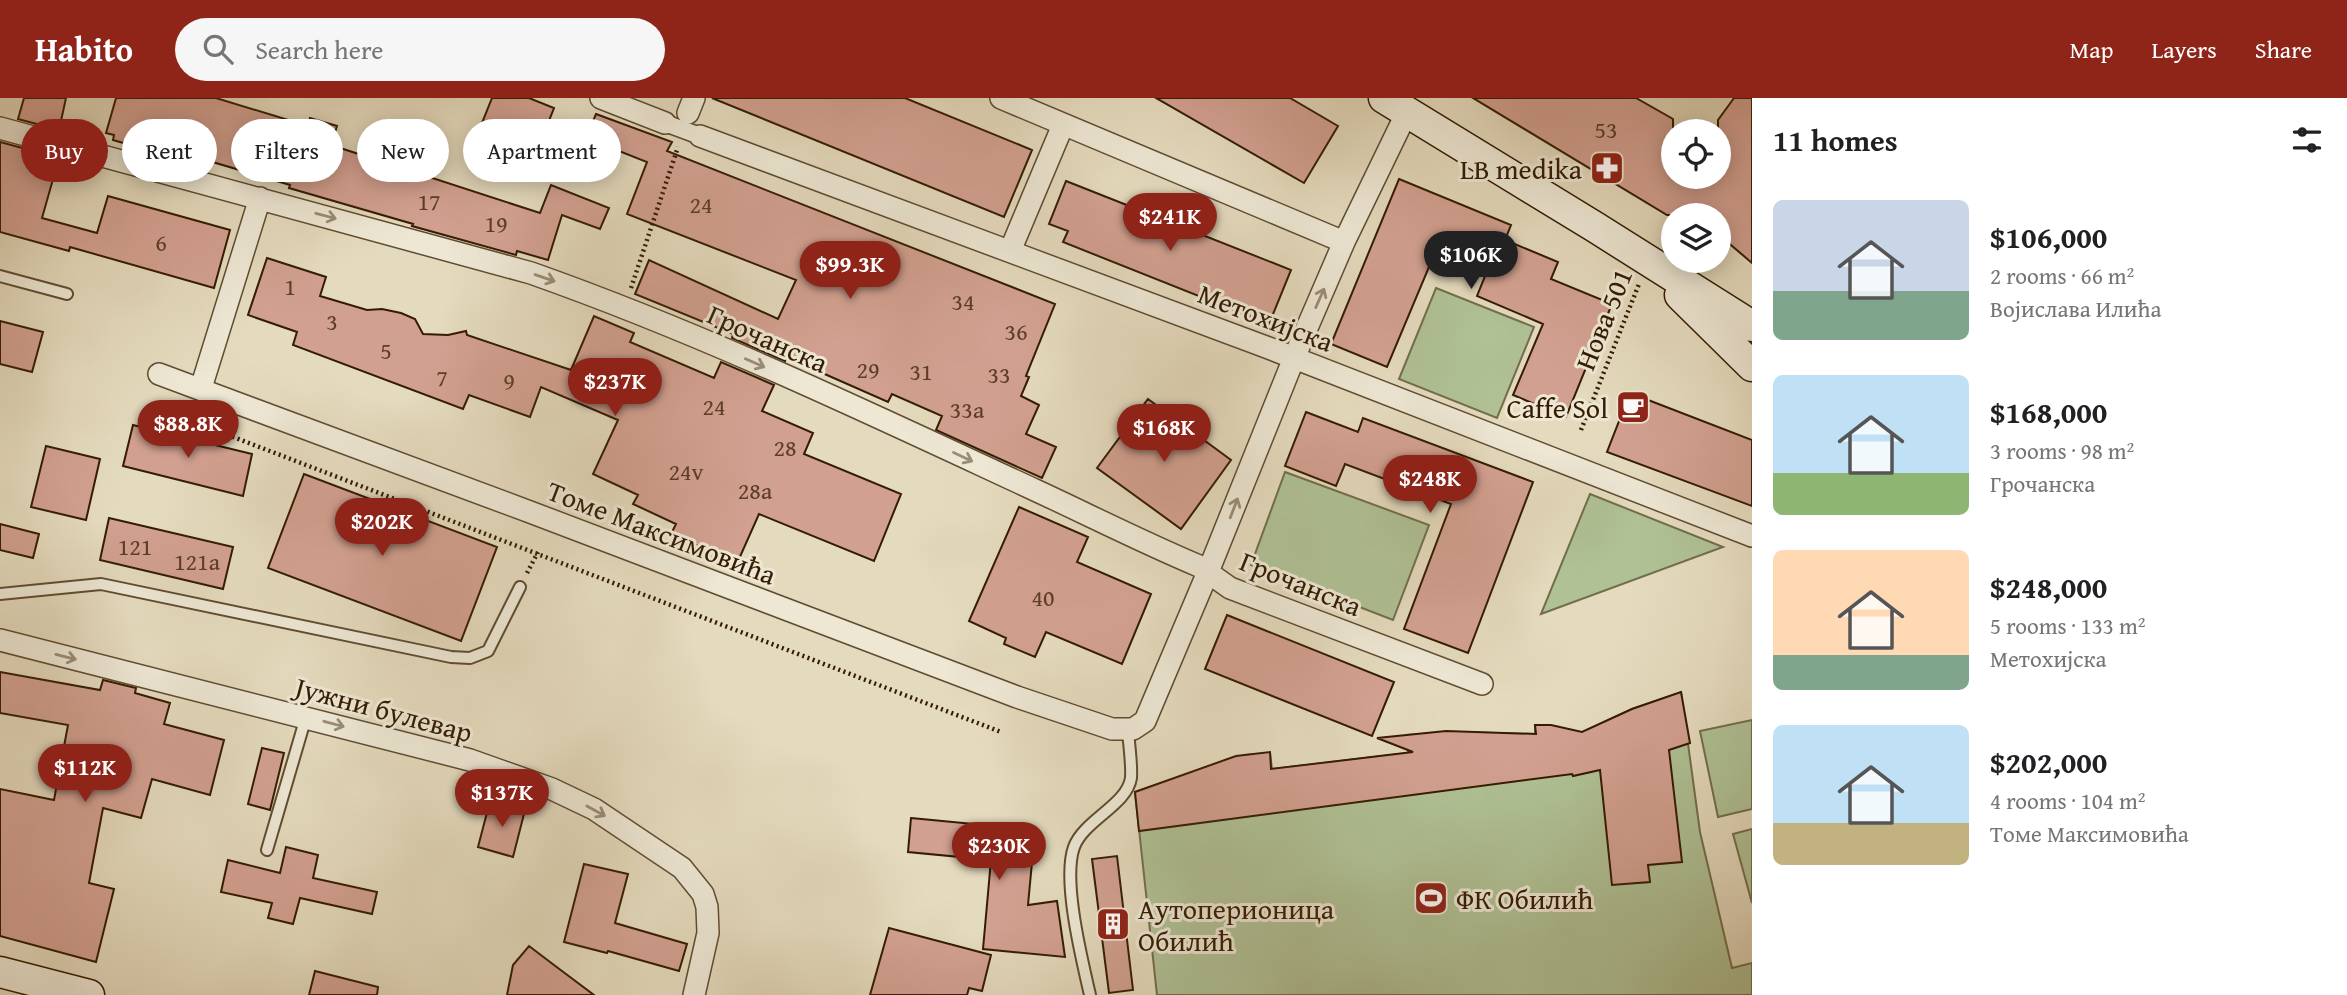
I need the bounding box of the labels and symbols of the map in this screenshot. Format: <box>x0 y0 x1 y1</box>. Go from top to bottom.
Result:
house number: 53 <box>1594 112 1618 147</box>
place label: LB medika <box>1460 148 1583 189</box>
pharmacy icon: LB medika <box>1588 149 1626 187</box>
house number: 17 <box>417 184 441 219</box>
house number: 24 <box>689 187 713 222</box>
pin: $241K <box>1121 194 1219 253</box>
house number: 19 <box>484 206 508 241</box>
one-way arrow <box>314 211 336 224</box>
house number: 6 <box>155 225 167 260</box>
pin: $106K <box>1422 232 1520 291</box>
pin: $99.3K <box>793 242 907 301</box>
street label: Нова 501 <box>1564 262 1642 376</box>
house number: 1 <box>284 269 296 304</box>
street label: Метохијска <box>1192 272 1340 362</box>
one-way arrow <box>533 273 555 285</box>
house number: 34 <box>951 284 975 319</box>
one-way arrow <box>1314 288 1327 309</box>
street label: Грочанска <box>701 293 835 383</box>
house number: 3 <box>326 304 338 339</box>
house number: 36 <box>1004 314 1028 349</box>
house number: 5 <box>380 333 392 368</box>
house number: 29 <box>856 352 880 387</box>
house number: 31 <box>909 354 933 389</box>
one-way arrow <box>744 357 766 370</box>
house number: 33 <box>987 357 1011 392</box>
pin: $237K <box>566 358 664 418</box>
house number: 7 <box>436 360 448 395</box>
house number: 9 <box>503 363 515 398</box>
place label: Caffe Sol <box>1506 387 1608 428</box>
cafe icon: Caffe Sol <box>1614 388 1652 426</box>
house number: 24 <box>702 389 726 424</box>
house number: 33a <box>950 392 985 427</box>
pin: $88.8K <box>131 400 245 460</box>
pin: $168K <box>1115 404 1213 464</box>
house number: 28 <box>773 430 797 465</box>
one-way arrow <box>952 451 973 464</box>
house number: 24v <box>668 454 704 489</box>
pin: $248K <box>1381 456 1479 515</box>
street label: Томе Максимовића <box>542 470 783 595</box>
house number: 28a <box>738 473 773 508</box>
pin: $202K <box>333 498 431 558</box>
one-way arrow <box>1228 498 1241 520</box>
house number: 121 <box>118 529 152 564</box>
street label: Грочанска <box>1234 540 1369 626</box>
house number: 121a <box>174 544 221 579</box>
house number: 40 <box>1031 580 1055 615</box>
one-way arrow <box>54 651 77 664</box>
street label: Јужни булевар <box>288 665 477 752</box>
one-way arrow <box>322 718 345 731</box>
pin: $112K <box>36 744 134 804</box>
pin: $137K <box>453 770 551 829</box>
one-way arrow <box>585 805 606 818</box>
pin: $230K <box>950 822 1048 882</box>
place label: ФК Обилић <box>1456 878 1594 919</box>
sports icon: ФК Обилић <box>1412 879 1450 917</box>
place label: Аутоперионица Обилић <box>1138 888 1335 961</box>
building icon: Аутоперионица Обилић <box>1094 905 1132 943</box>

